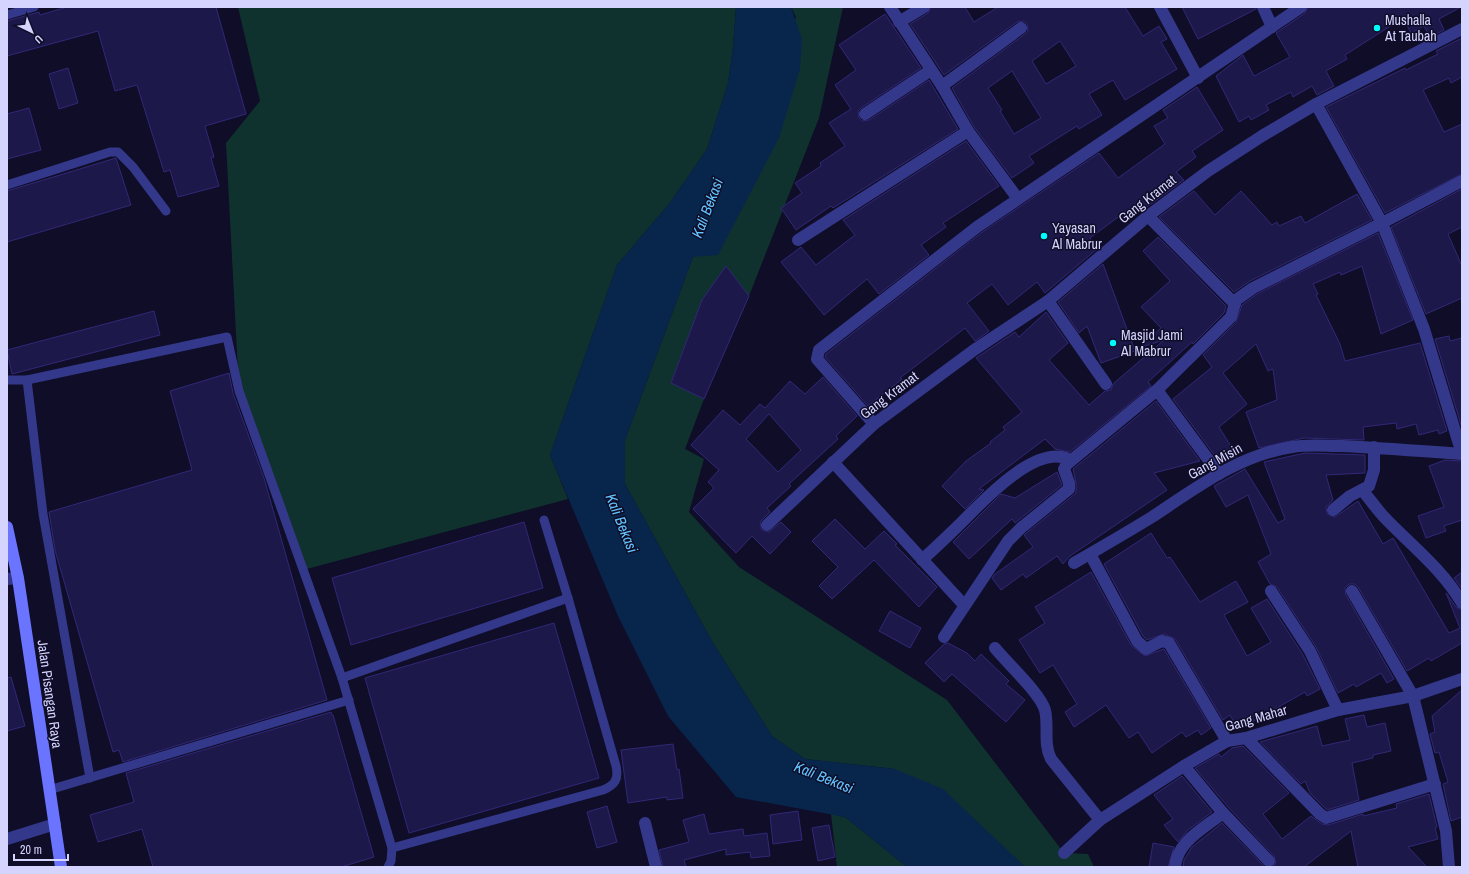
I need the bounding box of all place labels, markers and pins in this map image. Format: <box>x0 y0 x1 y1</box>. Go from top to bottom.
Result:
place label: Mushalla At Taubah <box>1384 11 1437 45</box>
marker: Mushalla At Taubah <box>1372 23 1382 33</box>
place label: Yayasan Al Mabrur <box>1051 219 1102 253</box>
marker: Yayasan Al Mabrur <box>1039 231 1049 241</box>
place label: Masjid Jami Al Mabrur <box>1120 326 1183 360</box>
marker: Masjid Jami Al Mabrur <box>1108 338 1118 348</box>

